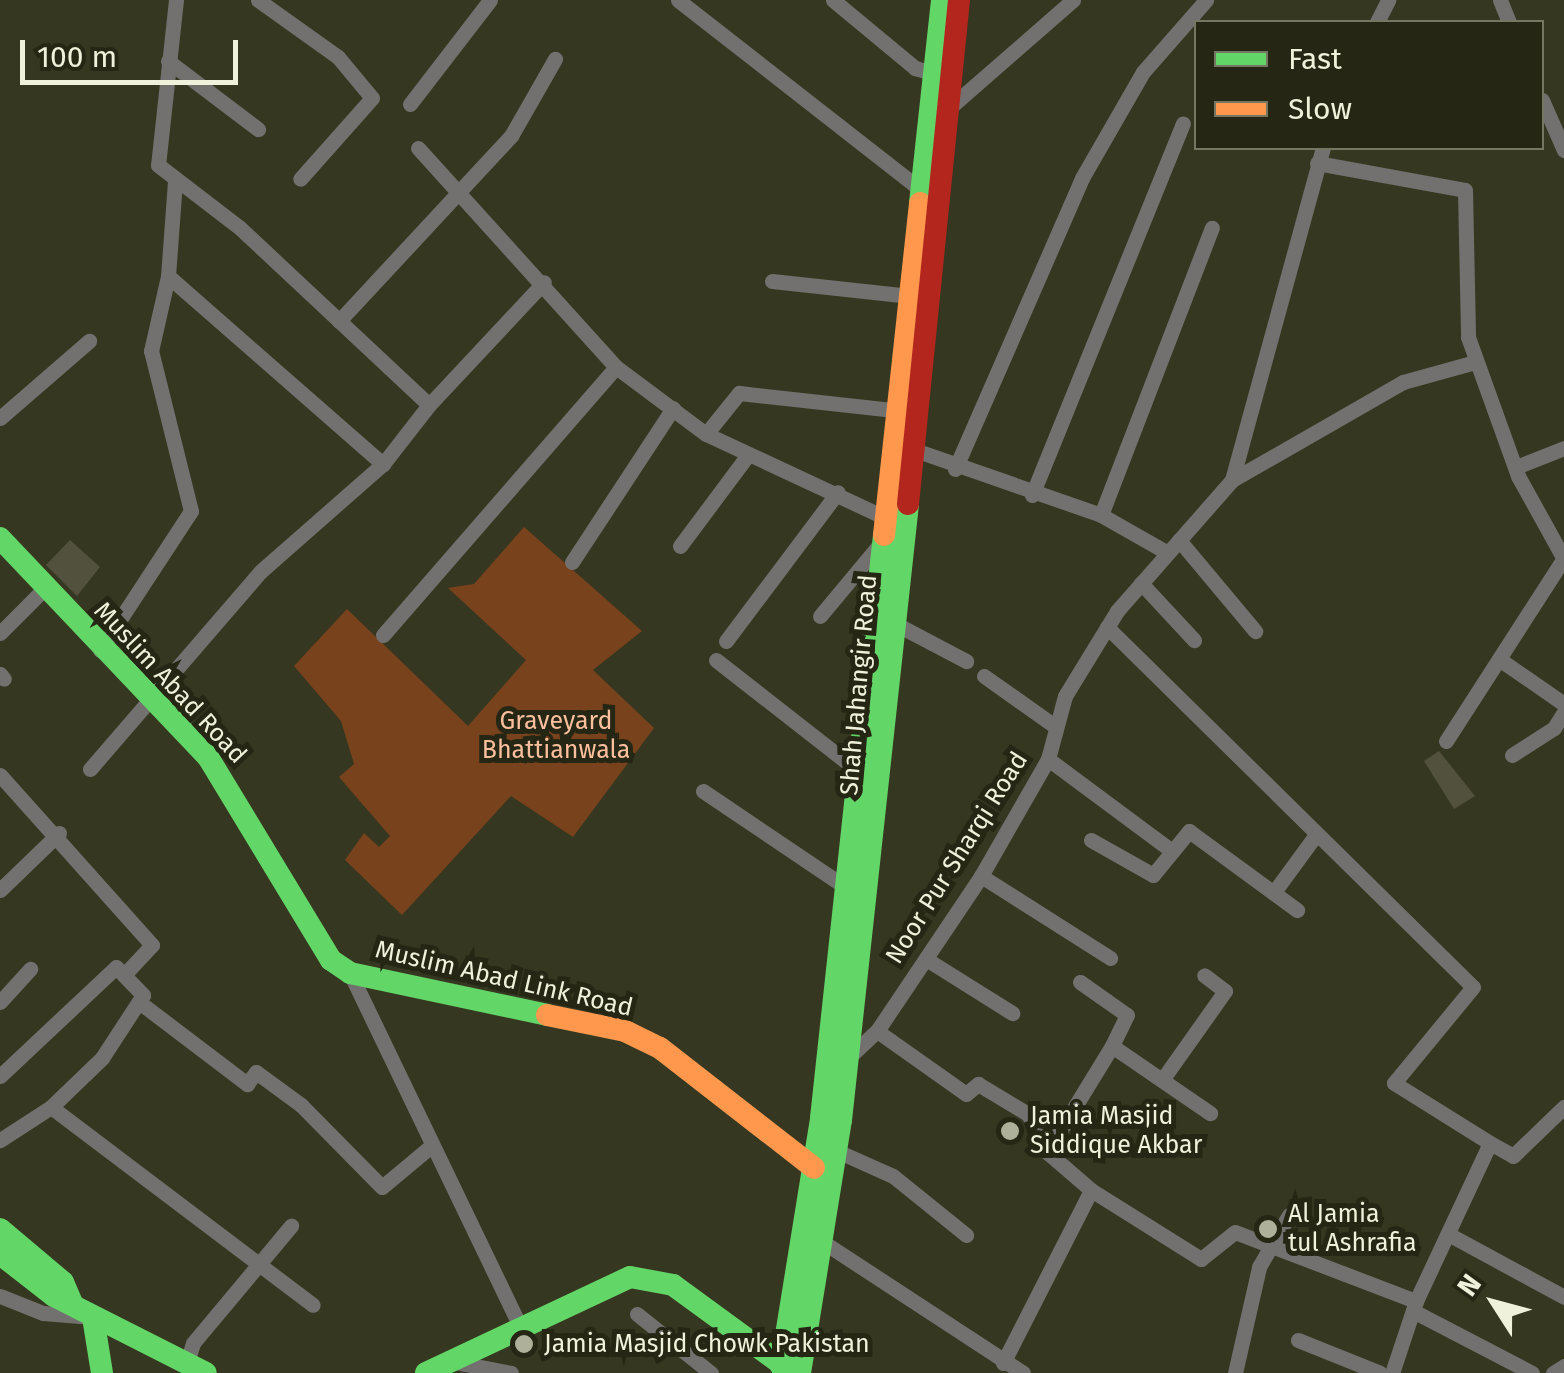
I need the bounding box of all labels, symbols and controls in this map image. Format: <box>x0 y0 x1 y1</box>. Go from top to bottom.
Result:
scale bar <box>25 20 242 82</box>
legend <box>1194 20 1544 150</box>
text: 100 m <box>37 39 117 75</box>
text: Fast <box>1288 41 1342 77</box>
text: Slow <box>1288 91 1352 127</box>
street label: Shah Jahangir Road <box>834 573 884 797</box>
street label: Muslim Abad Road <box>87 596 253 770</box>
park label: Graveyard Bhattianwala <box>482 707 630 766</box>
street label: Noor Pur Sharqi Road <box>880 746 1034 970</box>
street label: Muslim Abad Link Road <box>372 935 636 1023</box>
place label: Jamia Masjid Siddique Akbar <box>1030 1102 1202 1161</box>
marker: Jamia Masjid Siddique Akbar <box>999 1120 1021 1142</box>
place label: Al Jamia tul Ashrafia <box>1288 1200 1417 1259</box>
marker: Al Jamia tul Ashrafia <box>1257 1218 1279 1240</box>
north arrow <box>1444 1253 1544 1353</box>
text: N <box>1451 1268 1488 1302</box>
place label: Jamia Masjid Chowk Pakistan <box>544 1329 870 1359</box>
marker: Jamia Masjid Chowk Pakistan <box>513 1333 535 1355</box>

